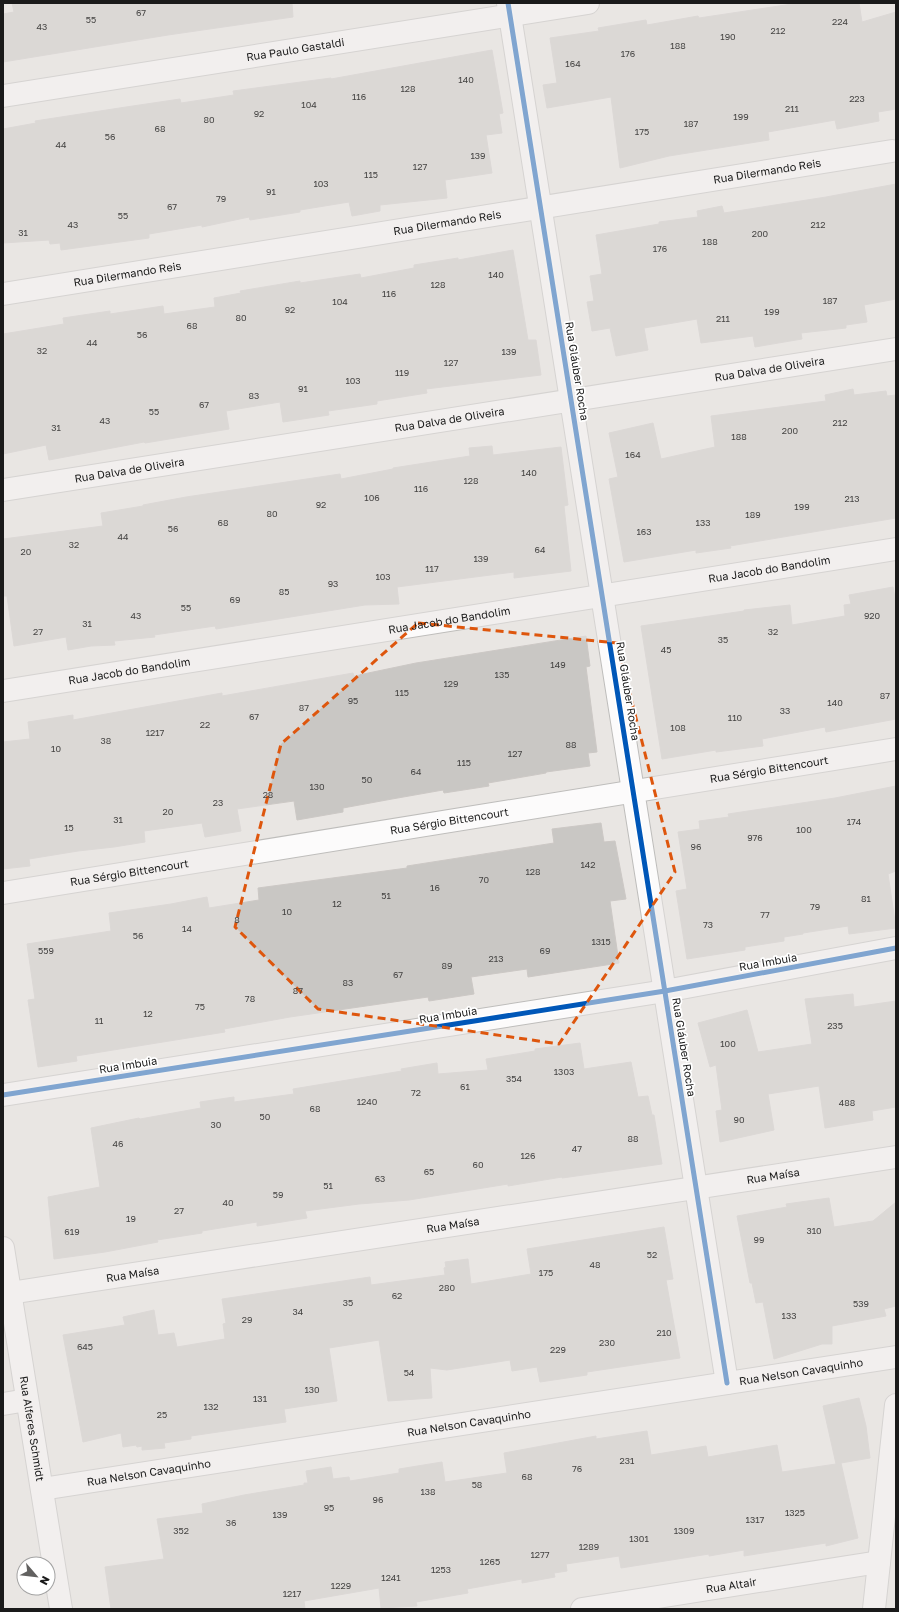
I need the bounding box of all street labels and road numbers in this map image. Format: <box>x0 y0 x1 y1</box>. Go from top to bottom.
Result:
street label: Rua Paulo Gastaldi <box>245 35 345 63</box>
street label: Rua Dilermando Reis <box>712 155 822 186</box>
street label: Rua Dilermando Reis <box>392 207 502 237</box>
street label: Rua Dilermando Reis <box>72 258 182 289</box>
street label: Rua Gláuber Rocha <box>563 320 592 421</box>
street label: Rua Dalva de Oliveira <box>714 353 825 384</box>
street label: Rua Dalva de Oliveira <box>393 404 505 434</box>
street label: Rua Dalva de Oliveira <box>73 454 185 485</box>
street label: Rua Jacob do Bandolim <box>707 553 831 585</box>
street label: Rua Jacob do Bandolim <box>387 603 511 636</box>
street label: Rua Gláuber Rocha <box>614 640 643 741</box>
street label: Rua Jacob do Bandolim <box>67 654 191 687</box>
street label: Rua Sérgio Bittencourt <box>709 753 829 785</box>
street label: Rua Sérgio Bittencourt <box>389 805 509 837</box>
street label: Rua Sérgio Bittencourt <box>69 856 190 888</box>
street label: Rua Imbuia <box>738 950 798 973</box>
street label: Rua Gláuber Rocha <box>670 996 699 1097</box>
street label: Rua Imbuia <box>418 1003 478 1026</box>
street label: Rua Imbuia <box>98 1053 158 1076</box>
street label: Rua Maísa <box>746 1165 800 1186</box>
street label: Rua Maísa <box>425 1214 480 1235</box>
street label: Rua Maísa <box>105 1263 160 1284</box>
street label: Rua Nelson Cavaquinho <box>738 1355 864 1387</box>
street label: Rua Alferes Schmidt <box>18 1375 47 1482</box>
street label: Rua Nelson Cavaquinho <box>406 1406 532 1439</box>
street label: Rua Nelson Cavaquinho <box>86 1456 212 1488</box>
street label: Rua Altair <box>705 1574 758 1595</box>

